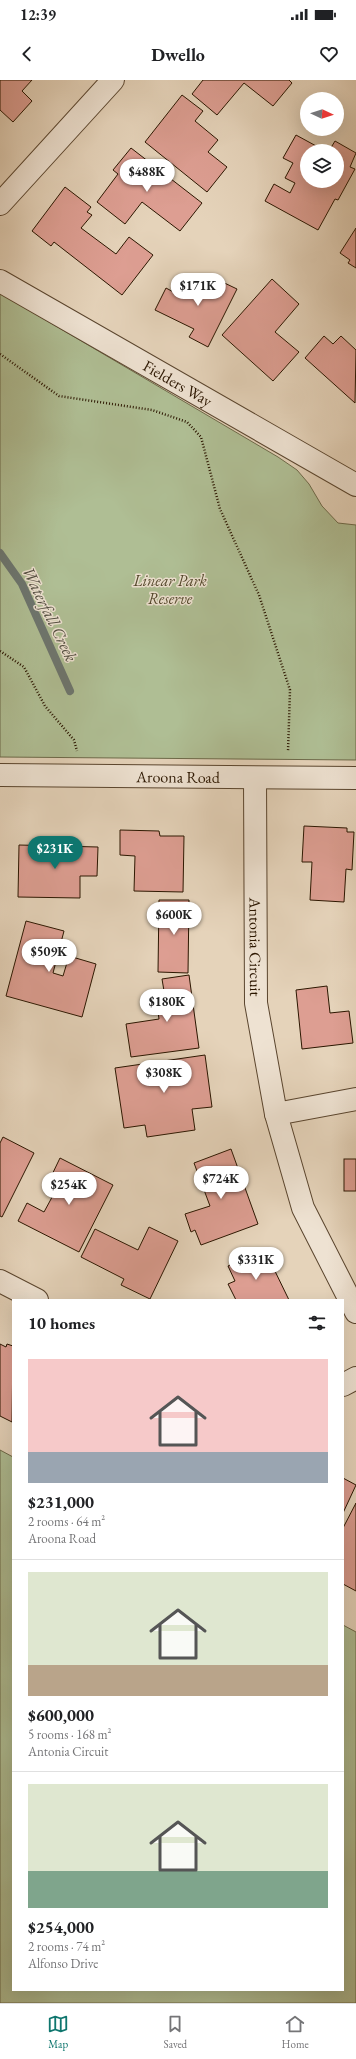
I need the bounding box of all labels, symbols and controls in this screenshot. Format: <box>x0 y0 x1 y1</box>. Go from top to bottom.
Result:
text: 12:39 <box>20 5 56 24</box>
icon: back <box>16 43 38 65</box>
text: Dwello <box>151 43 205 66</box>
icon: heart <box>318 43 340 65</box>
north arrow <box>300 92 344 136</box>
map controls <box>300 92 344 188</box>
button: layers <box>300 144 344 188</box>
pin: $488K <box>119 159 175 193</box>
text: $488K <box>129 163 165 180</box>
pin: $171K <box>170 273 226 307</box>
text: $171K <box>180 277 216 294</box>
street label: Fielders Way <box>139 355 217 412</box>
water label: Waterfall Creek <box>18 563 83 665</box>
park label: Linear Park Reserve <box>132 570 208 609</box>
street label: Aroona Road <box>135 766 221 787</box>
pin: $231K <box>27 836 83 870</box>
text: $231K <box>37 840 73 857</box>
street label: Antonia Circuit <box>245 896 266 997</box>
pin: $600K <box>146 902 202 936</box>
text: $600K <box>156 906 192 923</box>
pin: $509K <box>21 939 77 973</box>
text: $509K <box>31 943 67 960</box>
pin: $180K <box>139 989 195 1023</box>
text: $180K <box>149 993 185 1010</box>
pin: $308K <box>136 1060 192 1094</box>
text: $308K <box>146 1064 182 1081</box>
pin: $724K <box>193 1166 249 1200</box>
text: $724K <box>203 1170 239 1187</box>
pin: $254K <box>41 1172 97 1206</box>
text: $254K <box>51 1176 87 1193</box>
pin: $331K <box>228 1247 284 1281</box>
text: $331K <box>238 1251 274 1268</box>
text: 10 homes <box>28 1312 95 1334</box>
icon: filters <box>306 1312 328 1334</box>
icon: home <box>142 1385 214 1457</box>
text: $231,000 <box>28 1491 94 1513</box>
text: 2 rooms · 64 m² <box>28 1513 105 1530</box>
text: Aroona Road <box>28 1530 96 1547</box>
icon: home <box>142 1598 214 1670</box>
text: $600,000 <box>28 1704 94 1726</box>
text: 5 rooms · 168 m² <box>28 1726 112 1743</box>
text: Antonia Circuit <box>28 1743 108 1760</box>
icon: home <box>142 1810 214 1882</box>
text: $254,000 <box>28 1916 94 1938</box>
text: 2 rooms · 74 m² <box>28 1938 105 1955</box>
text: Alfonso Drive <box>28 1955 98 1972</box>
tab: Map <box>47 2013 69 2051</box>
tab: Saved <box>164 2013 187 2051</box>
tab: Home <box>282 2013 309 2051</box>

